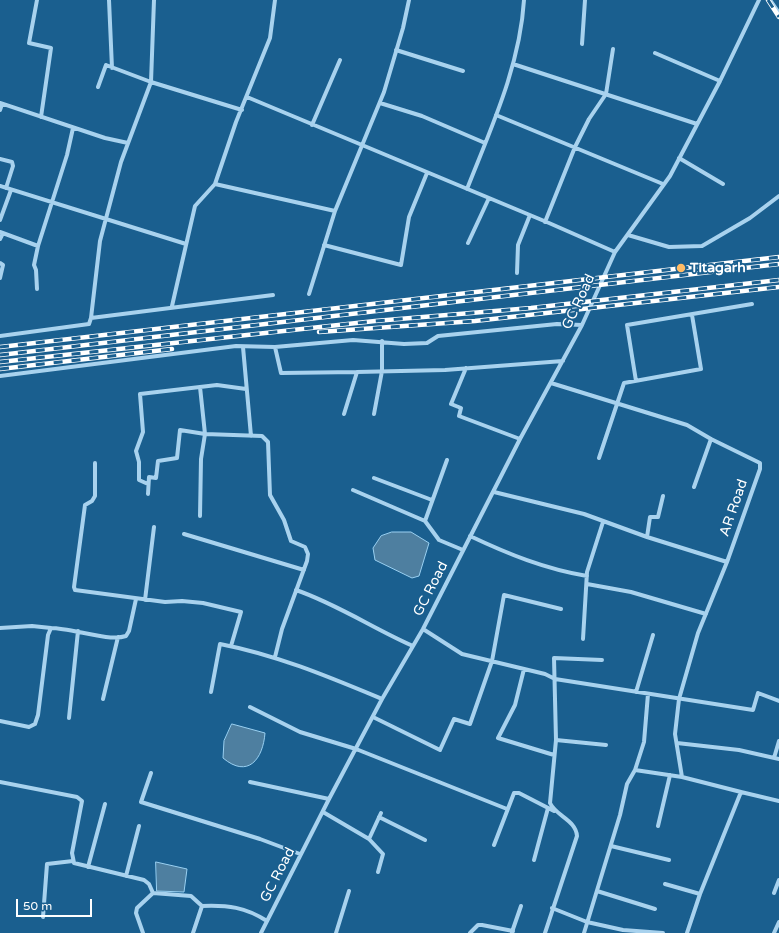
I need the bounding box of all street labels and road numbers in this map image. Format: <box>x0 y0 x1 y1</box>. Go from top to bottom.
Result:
street label: GC Road <box>559 272 599 332</box>
street label: AR Road <box>716 477 752 539</box>
street label: GC Road <box>410 559 452 619</box>
street label: GC Road <box>257 845 299 905</box>

